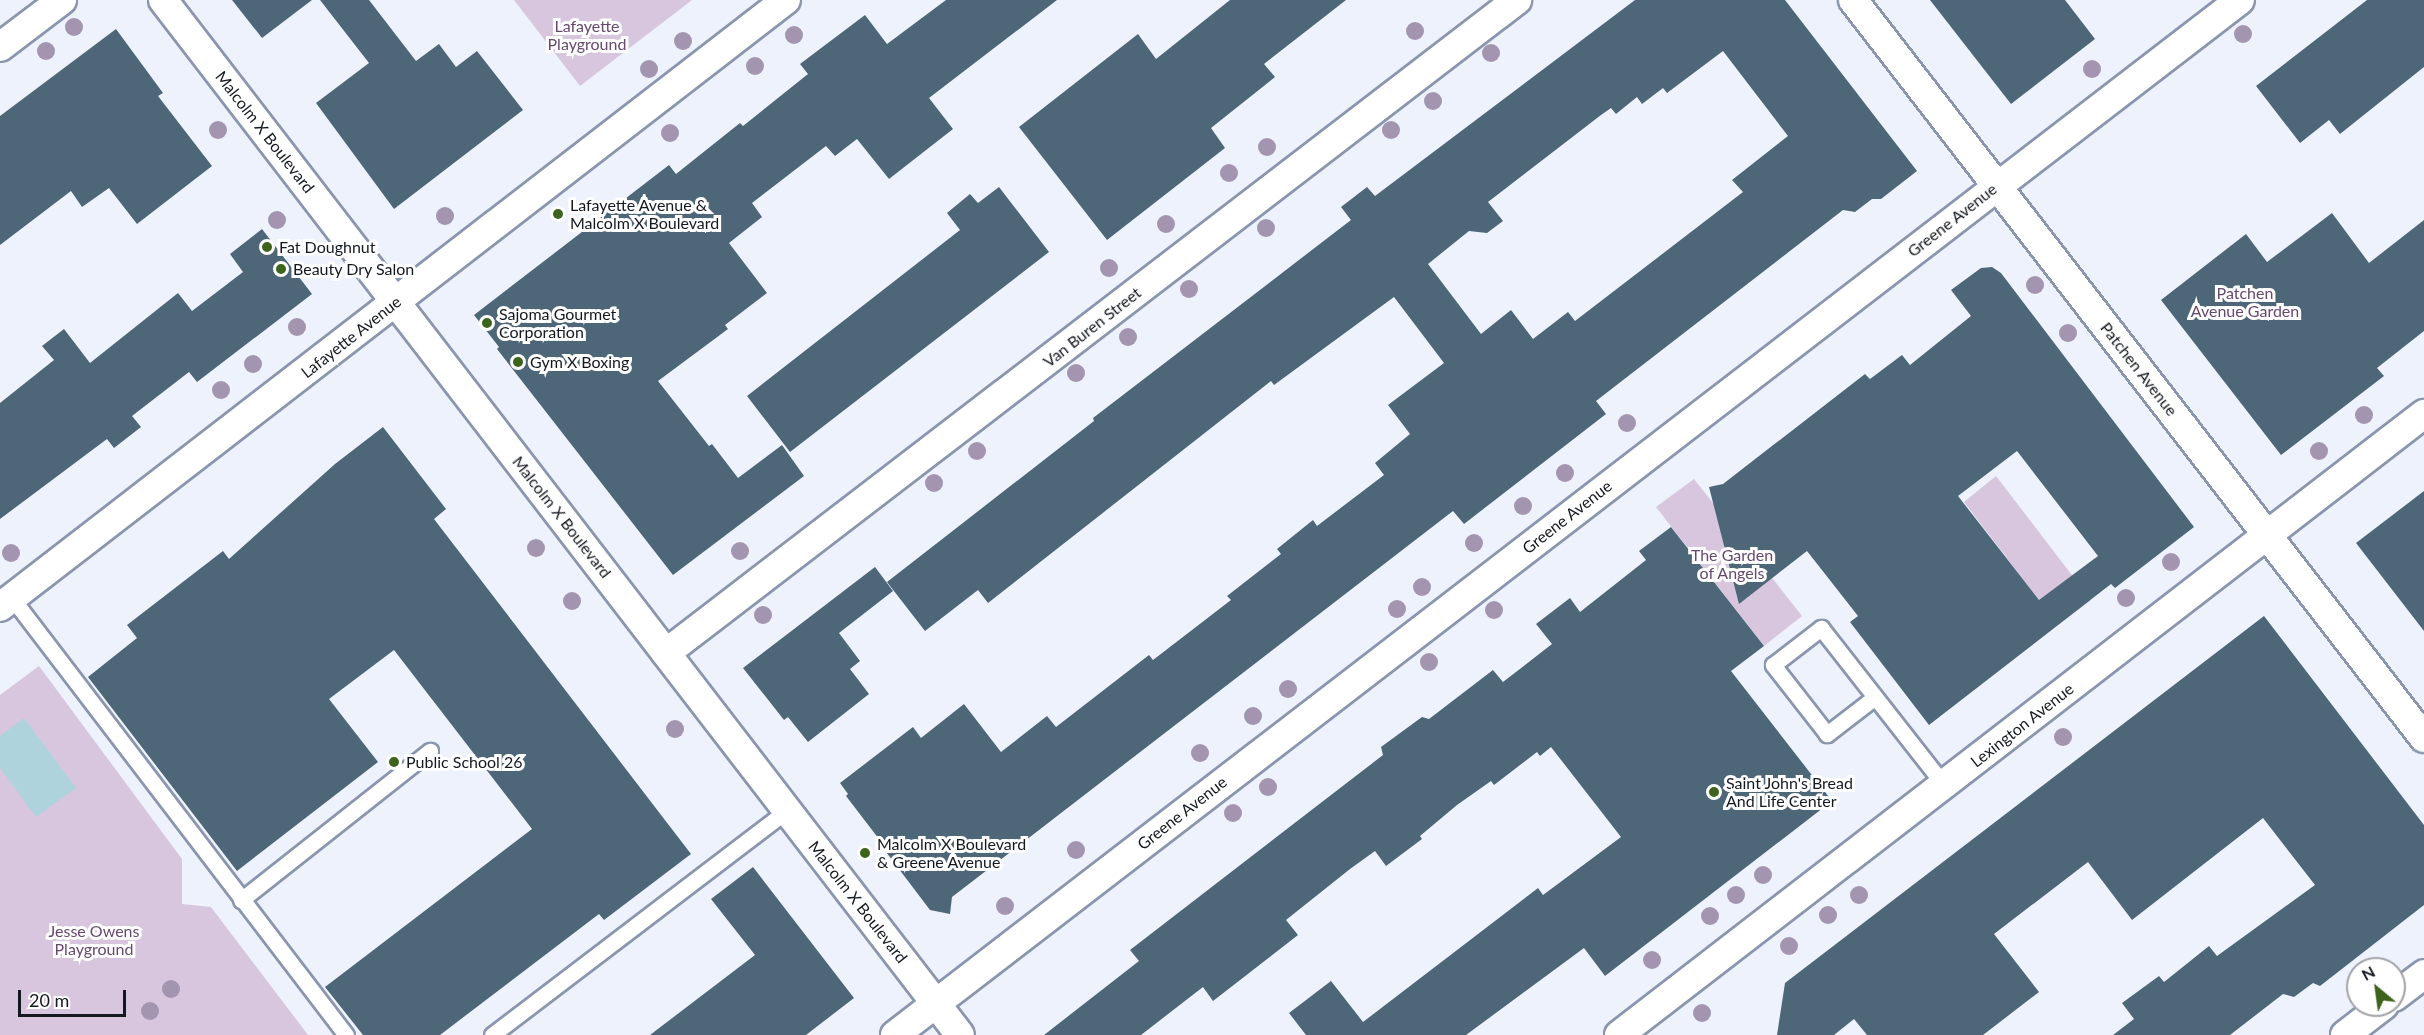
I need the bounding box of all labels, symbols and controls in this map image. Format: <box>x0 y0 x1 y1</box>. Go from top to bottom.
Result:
park label: Lafayette Playground <box>548 16 626 54</box>
street label: Malcolm X Boulevard <box>212 67 318 197</box>
street label: Greene Avenue <box>1903 179 2001 261</box>
place label: Lafayette Avenue & Malcolm X Boulevard <box>570 195 719 233</box>
marker: Lafayette Avenue & Malcolm X Boulevard <box>551 207 565 221</box>
place label: Fat Doughnut <box>279 237 375 257</box>
marker: Fat Doughnut <box>260 240 274 254</box>
place label: Beauty Dry Salon <box>293 259 415 279</box>
marker: Beauty Dry Salon <box>274 262 288 276</box>
street label: Van Buren Street <box>1039 283 1145 371</box>
park label: Patchen Avenue Garden <box>2191 283 2299 321</box>
street label: Lafayette Avenue <box>297 292 405 382</box>
place label: Sajoma Gourmet Corporation <box>499 304 616 342</box>
marker: Sajoma Gourmet Corporation <box>480 316 494 330</box>
street label: Patchen Avenue <box>2096 318 2182 420</box>
place label: Gym X Boxing <box>530 352 629 372</box>
marker: Gym X Boxing <box>511 355 525 369</box>
street label: Malcolm X Boulevard <box>509 452 615 582</box>
street label: Greene Avenue <box>1518 476 1616 558</box>
park label: The Garden of Angels <box>1691 545 1773 583</box>
street label: Lexington Avenue <box>1967 679 2077 771</box>
place label: Public School 26 <box>406 752 523 772</box>
marker: Public School 26 <box>387 755 401 769</box>
street label: Greene Avenue <box>1133 772 1231 854</box>
place label: Saint John's Bread And Life Center <box>1726 773 1853 811</box>
marker: Saint John's Bread And Life Center <box>1707 785 1721 799</box>
place label: Malcolm X Boulevard & Greene Avenue <box>877 834 1026 872</box>
street label: Malcolm X Boulevard <box>805 837 911 967</box>
marker: Malcolm X Boulevard & Greene Avenue <box>858 846 872 860</box>
park label: Jesse Owens Playground <box>49 921 139 959</box>
north arrow <box>2346 957 2406 1017</box>
text: N <box>2358 961 2378 984</box>
scale bar <box>21 978 129 1016</box>
text: 20 m <box>29 989 69 1011</box>

